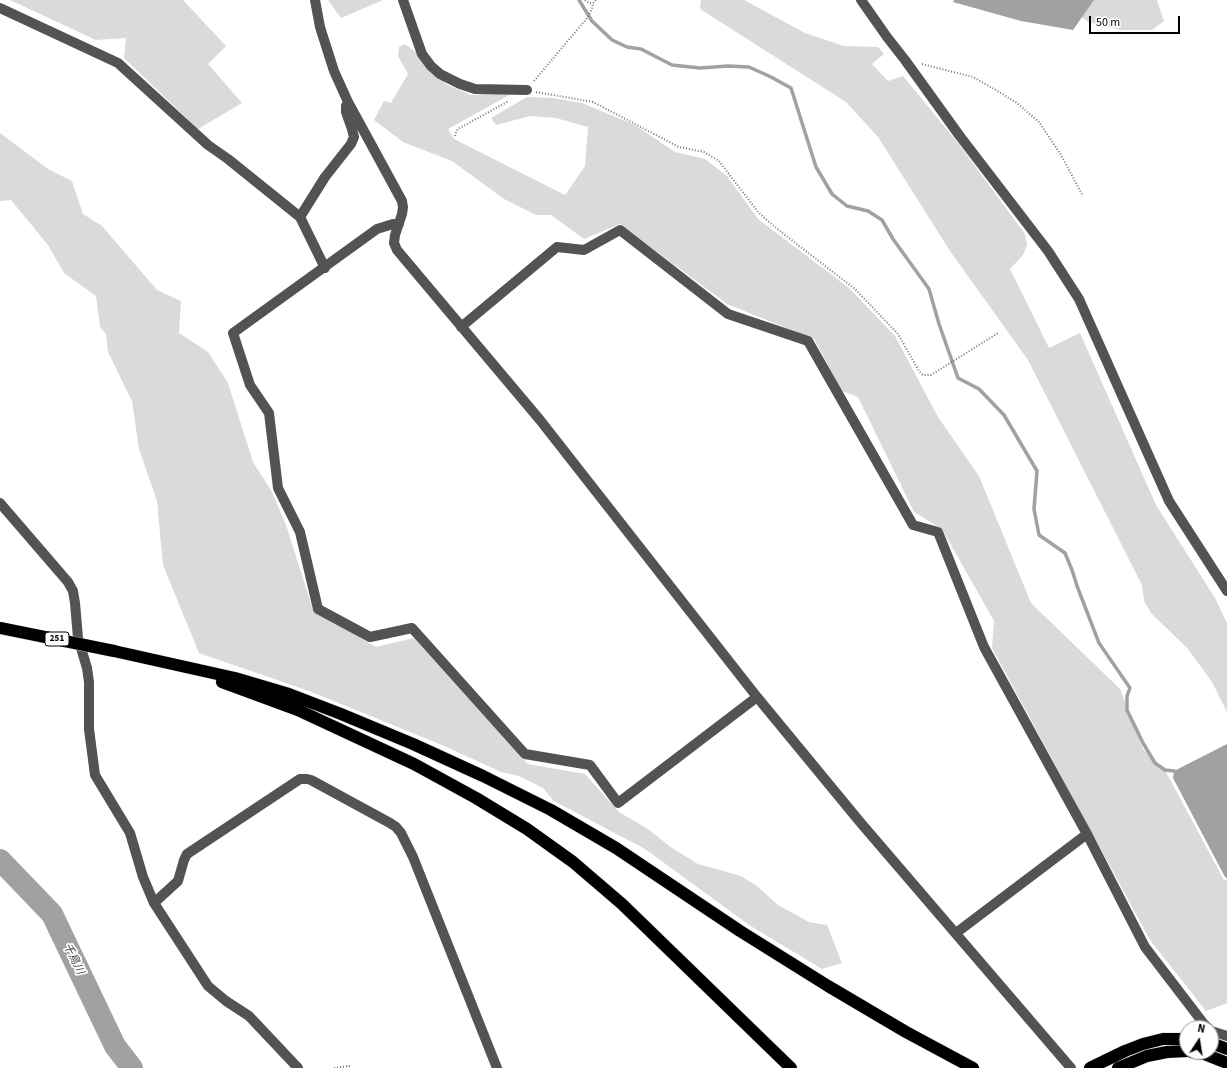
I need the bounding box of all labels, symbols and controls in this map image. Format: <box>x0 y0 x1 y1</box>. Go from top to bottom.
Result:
scale bar <box>1091 8 1182 34</box>
text: 50 m <box>1096 14 1120 31</box>
road number: 251 <box>45 632 69 646</box>
water label: 千鳥川 <box>60 941 86 977</box>
north arrow <box>1179 1020 1219 1060</box>
text: N <box>1196 1021 1207 1037</box>

